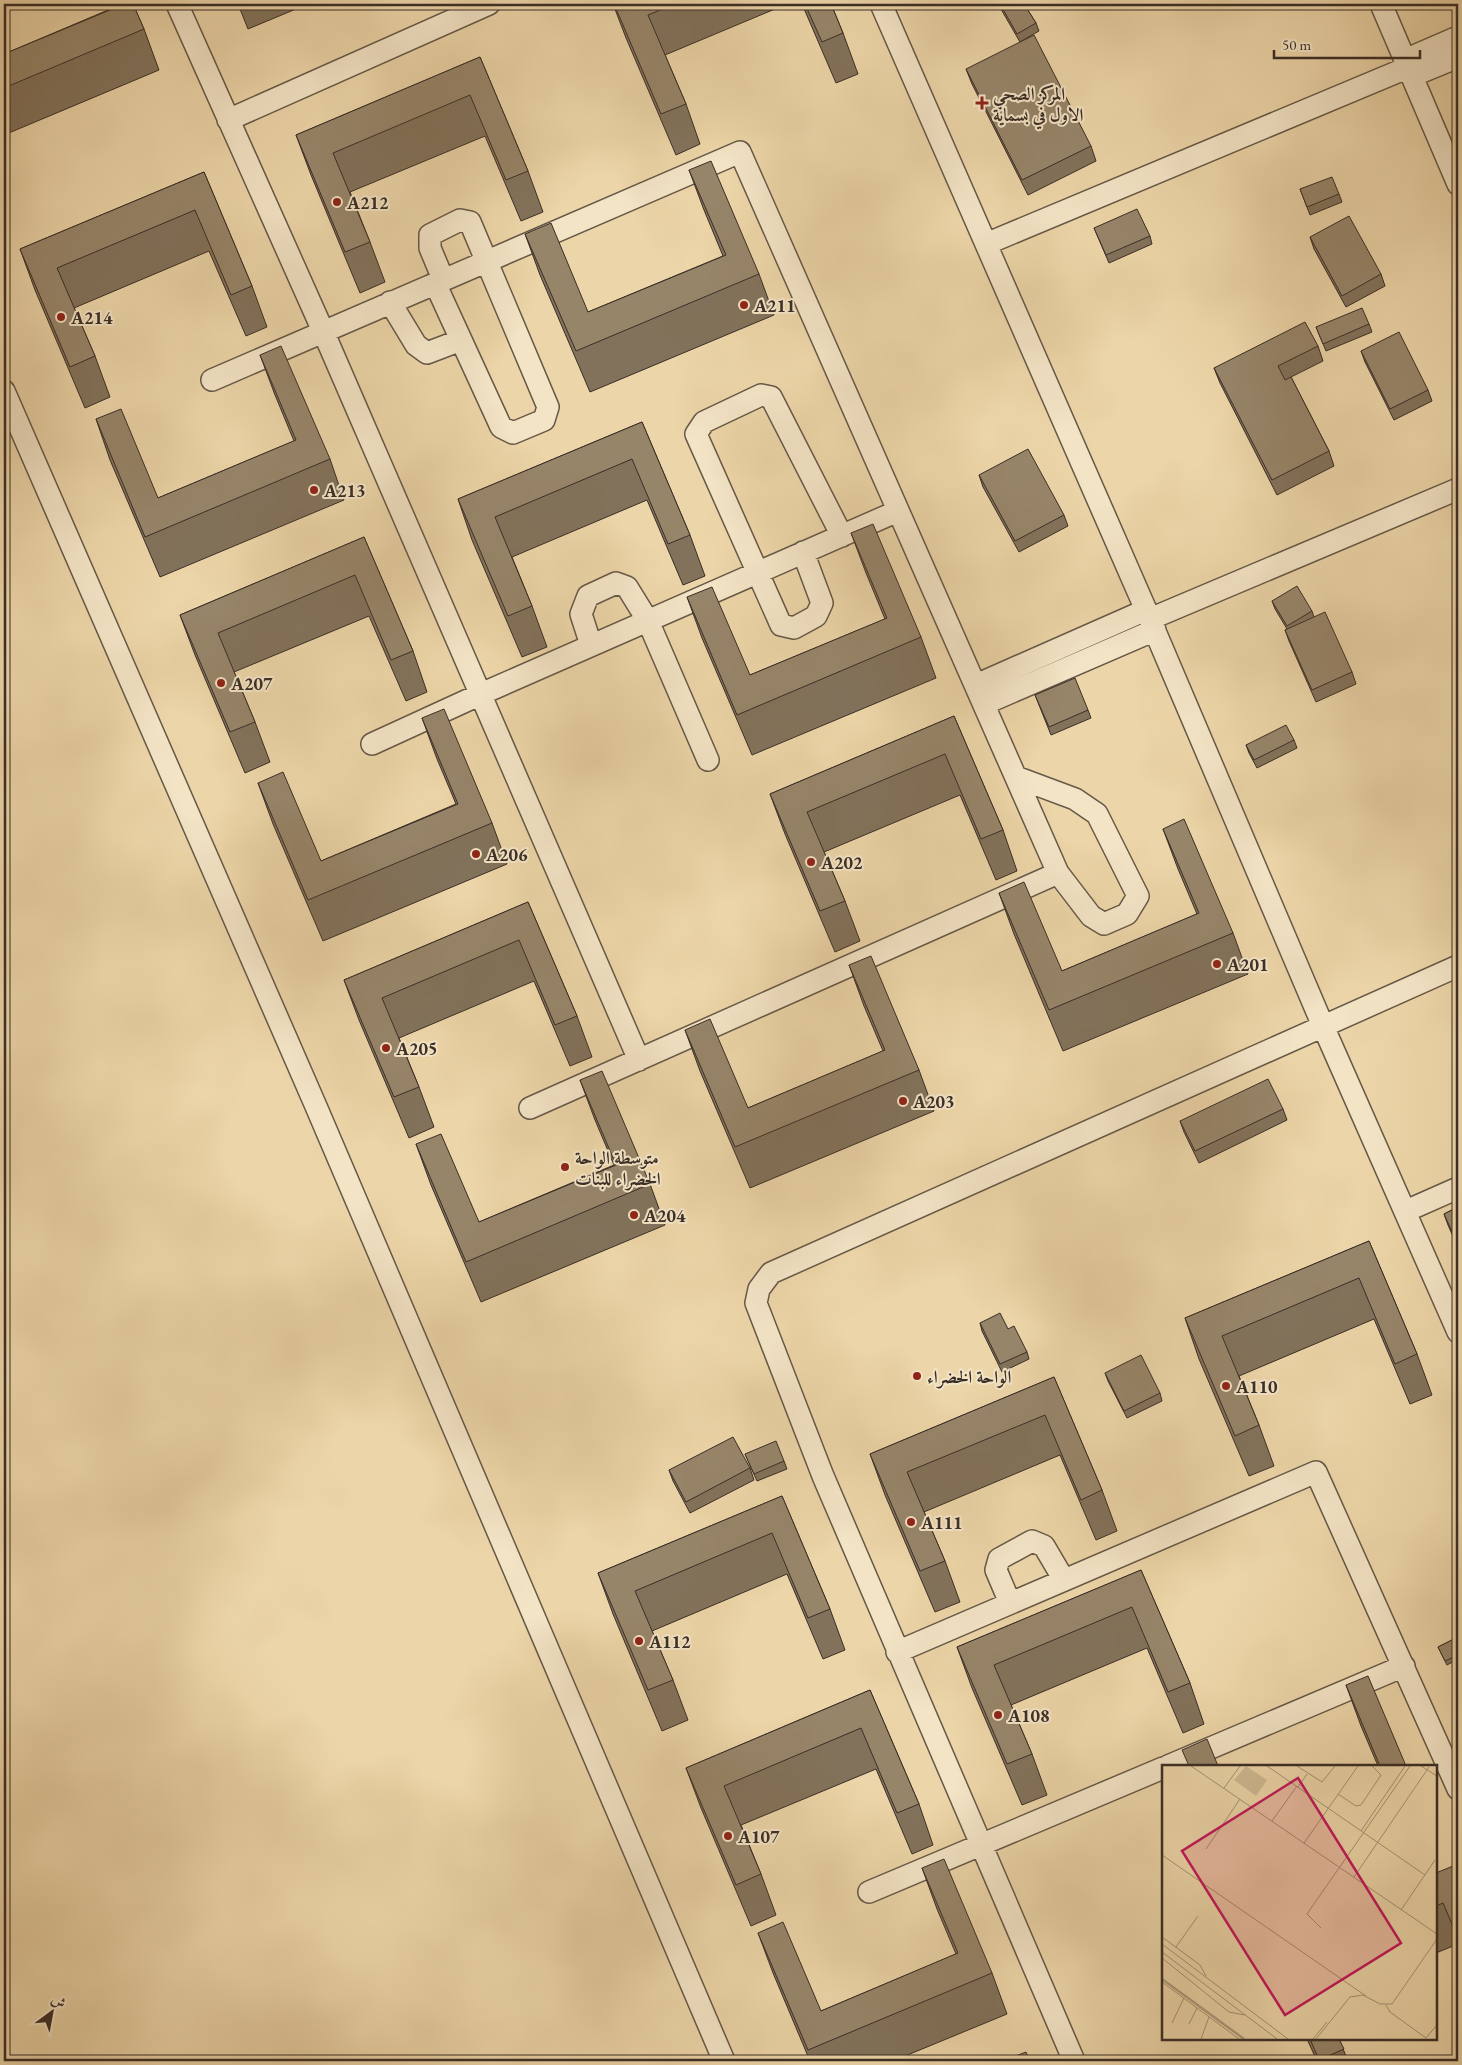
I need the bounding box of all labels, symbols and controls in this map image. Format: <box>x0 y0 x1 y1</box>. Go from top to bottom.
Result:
scale bar <box>1274 28 1421 60</box>
text: 50 m <box>1282 35 1311 54</box>
place label: المركز الصحي الاول في بسماية <box>993 82 1083 130</box>
marker: المركز الصحي الاول في بسماية <box>975 96 989 110</box>
place label: A212 <box>346 191 389 214</box>
marker: A212 <box>331 196 343 208</box>
place label: A211 <box>753 294 796 317</box>
marker: A211 <box>738 299 750 311</box>
place label: A214 <box>70 306 113 329</box>
marker: A214 <box>55 311 67 323</box>
place label: A213 <box>323 479 366 502</box>
marker: A213 <box>308 484 320 496</box>
place label: A207 <box>230 672 273 695</box>
marker: A207 <box>215 677 227 689</box>
place label: A206 <box>485 843 528 866</box>
marker: A206 <box>470 848 482 860</box>
place label: A202 <box>820 851 863 874</box>
marker: A202 <box>805 856 817 868</box>
place label: A201 <box>1226 953 1269 976</box>
marker: A201 <box>1211 958 1223 970</box>
place label: A205 <box>395 1037 438 1060</box>
marker: A205 <box>380 1042 392 1054</box>
place label: A203 <box>912 1090 955 1113</box>
marker: A203 <box>897 1095 909 1107</box>
place label: متوسطة الواحة الخضراء للبنات <box>575 1146 661 1191</box>
marker: متوسطة الواحة الخضراء للبنات <box>559 1161 571 1173</box>
place label: A204 <box>643 1204 686 1227</box>
marker: A204 <box>628 1209 640 1221</box>
place label: الواحة الخضراء <box>927 1365 1011 1389</box>
marker: الواحة الخضراء <box>911 1370 923 1382</box>
place label: A110 <box>1235 1375 1278 1398</box>
marker: A110 <box>1220 1380 1232 1392</box>
place label: A111 <box>920 1511 963 1534</box>
marker: A111 <box>905 1516 917 1528</box>
place label: A112 <box>648 1630 691 1653</box>
marker: A112 <box>633 1635 645 1647</box>
place label: A108 <box>1007 1704 1050 1727</box>
marker: A108 <box>992 1709 1004 1721</box>
inset map <box>1162 1765 1437 2040</box>
place label: A107 <box>737 1825 780 1848</box>
marker: A107 <box>722 1830 734 1842</box>
north arrow <box>28 1988 78 2038</box>
text: ش <box>48 1990 70 2012</box>

